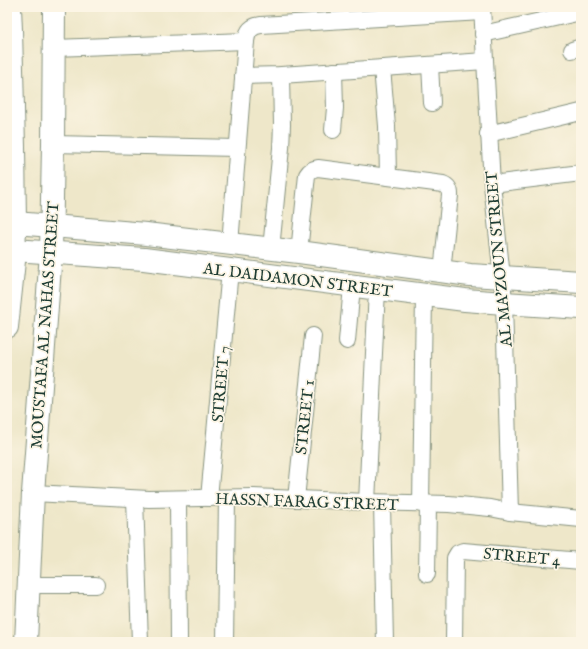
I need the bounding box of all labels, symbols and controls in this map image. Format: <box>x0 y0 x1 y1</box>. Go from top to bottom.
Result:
street label: AL MA'ZOUN STREET <box>482 170 518 349</box>
street label: MOUSTAFA AL NAHAS STREET <box>27 201 65 449</box>
street label: AL DAIDAMON STREET <box>201 259 394 303</box>
street label: STREET 7 <box>209 345 235 423</box>
street label: STREET 1 <box>292 379 320 456</box>
street label: HASSN FARAG STREET <box>215 490 399 516</box>
street label: STREET 4 <box>483 545 561 571</box>

